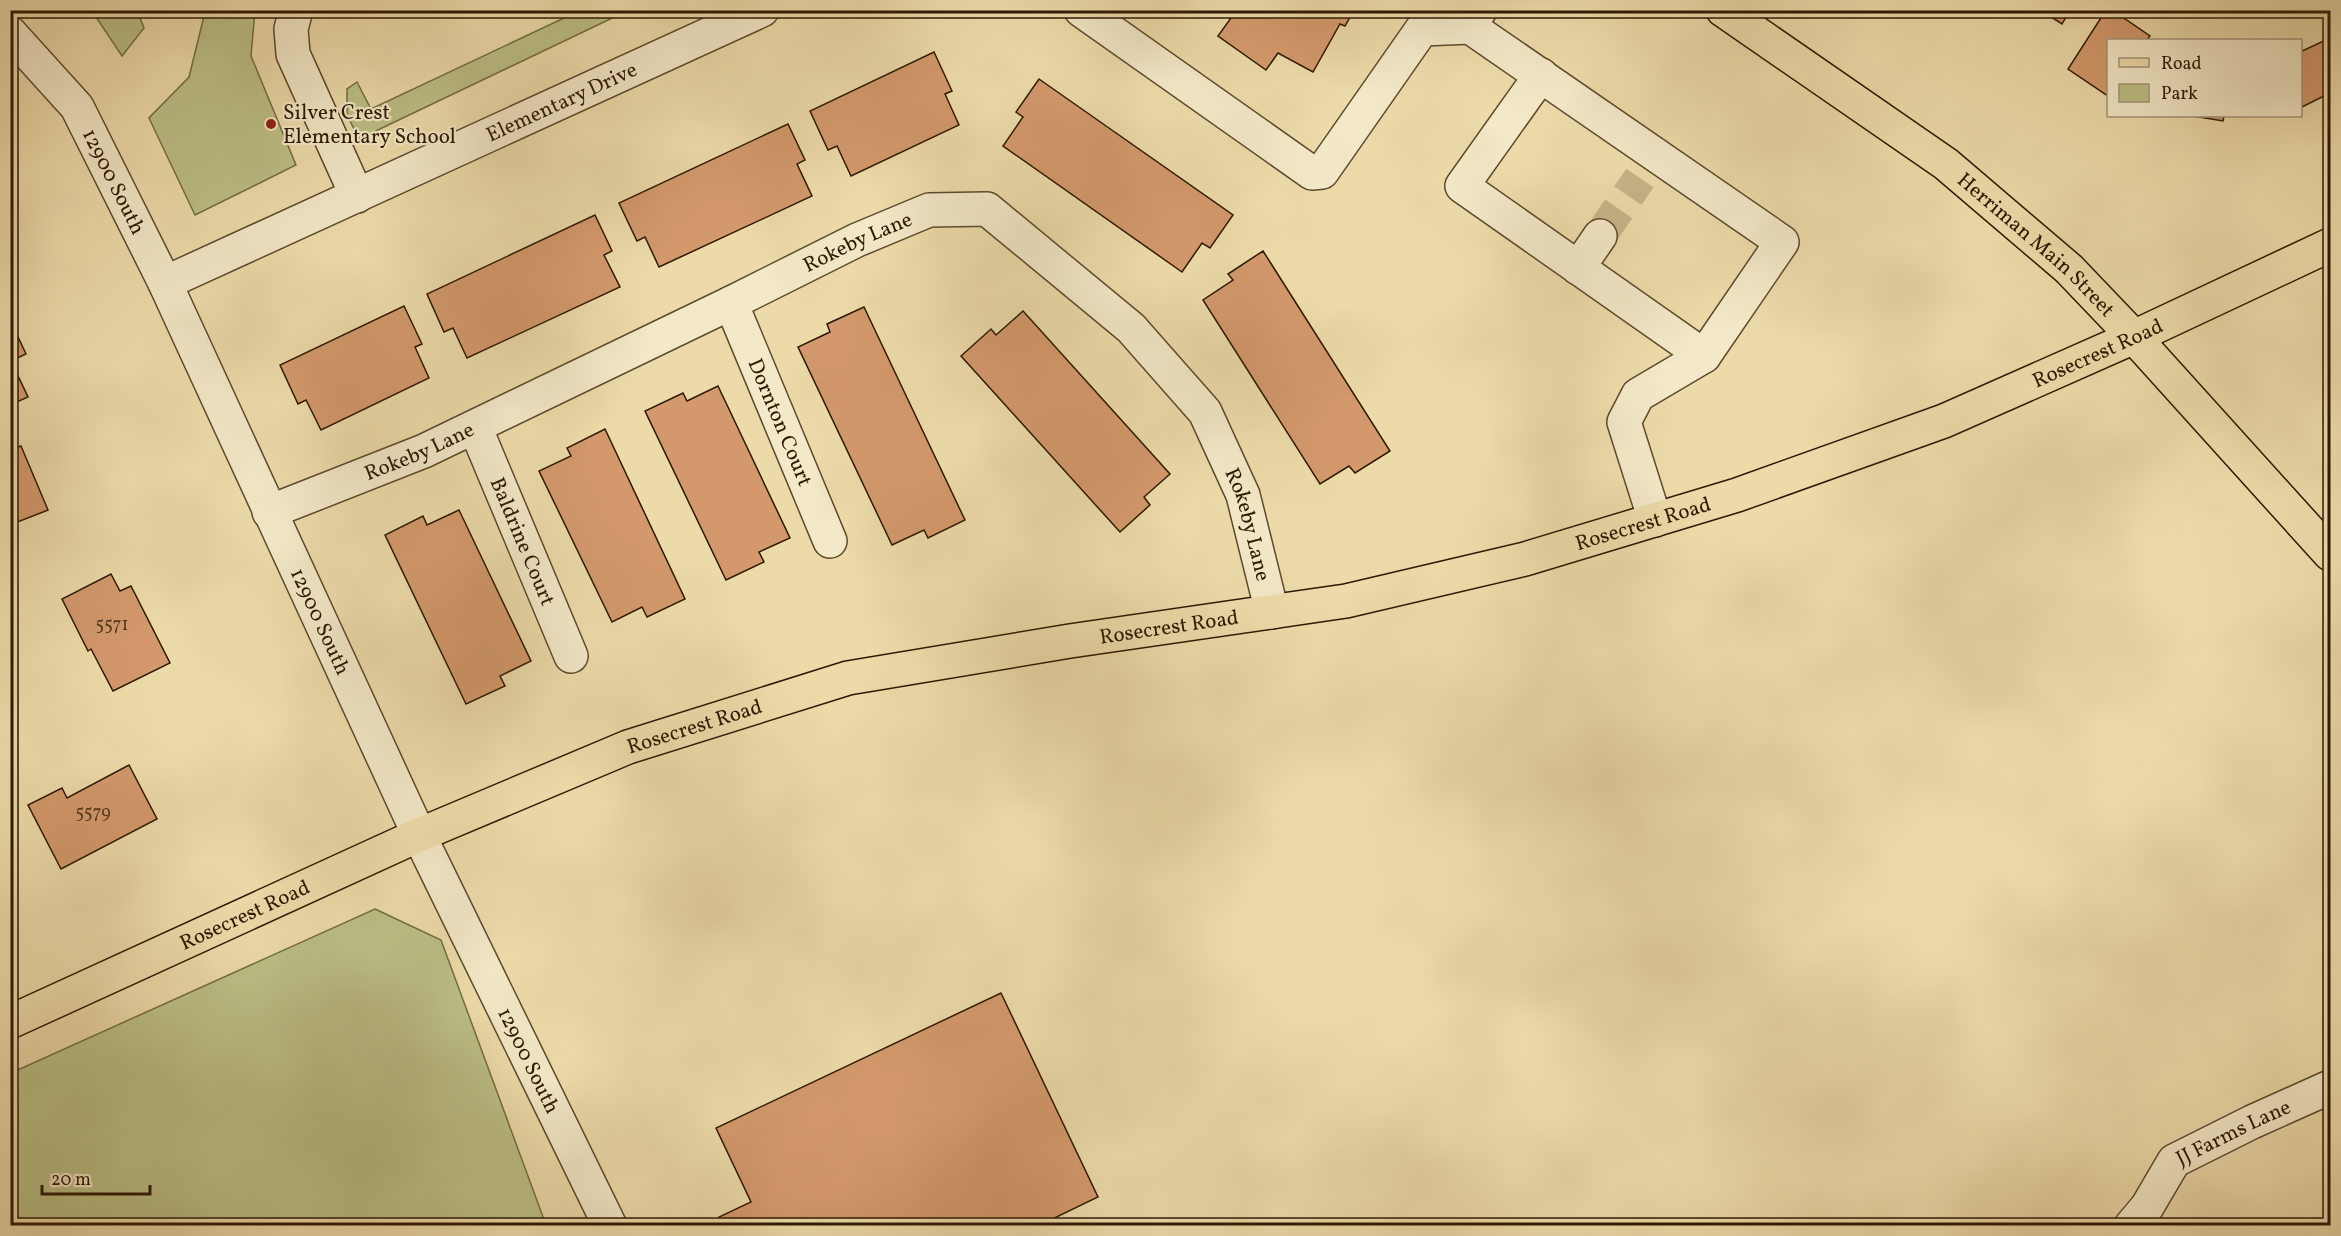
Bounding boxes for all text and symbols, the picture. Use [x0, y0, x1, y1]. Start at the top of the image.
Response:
legend [2107, 39, 2302, 117]
text: Road [2161, 52, 2202, 77]
street label: Elementary Drive [482, 56, 642, 150]
text: Park [2161, 82, 2198, 107]
place label: Silver Crest Elementary School [283, 99, 456, 152]
marker: Silver Crest Elementary School [264, 117, 278, 131]
street label: 12900 South [74, 124, 152, 240]
street label: Herriman Main Street [1950, 167, 2121, 324]
street label: Rokeby Lane [799, 206, 917, 281]
street label: Rosecrest Road [2028, 312, 2168, 396]
street label: Dornton Court [740, 354, 819, 491]
street label: Rokeby Lane [361, 416, 480, 489]
street label: Rokeby Lane [1216, 463, 1277, 584]
street label: Baldrine Court [482, 473, 561, 610]
street label: Rosecrest Road [1572, 491, 1715, 559]
street label: 12900 South [282, 564, 357, 680]
street label: Rosecrest Road [1098, 604, 1241, 653]
house number: 5571 [95, 613, 129, 638]
street label: Rosecrest Road [623, 693, 766, 762]
house number: 5579 [75, 801, 111, 826]
street label: Rosecrest Road [175, 874, 315, 958]
street label: 12900 South [489, 1003, 566, 1119]
street label: JJ Farms Lane [2171, 1093, 2296, 1174]
scale bar [42, 1158, 150, 1196]
text: 20 m [51, 1168, 91, 1193]

